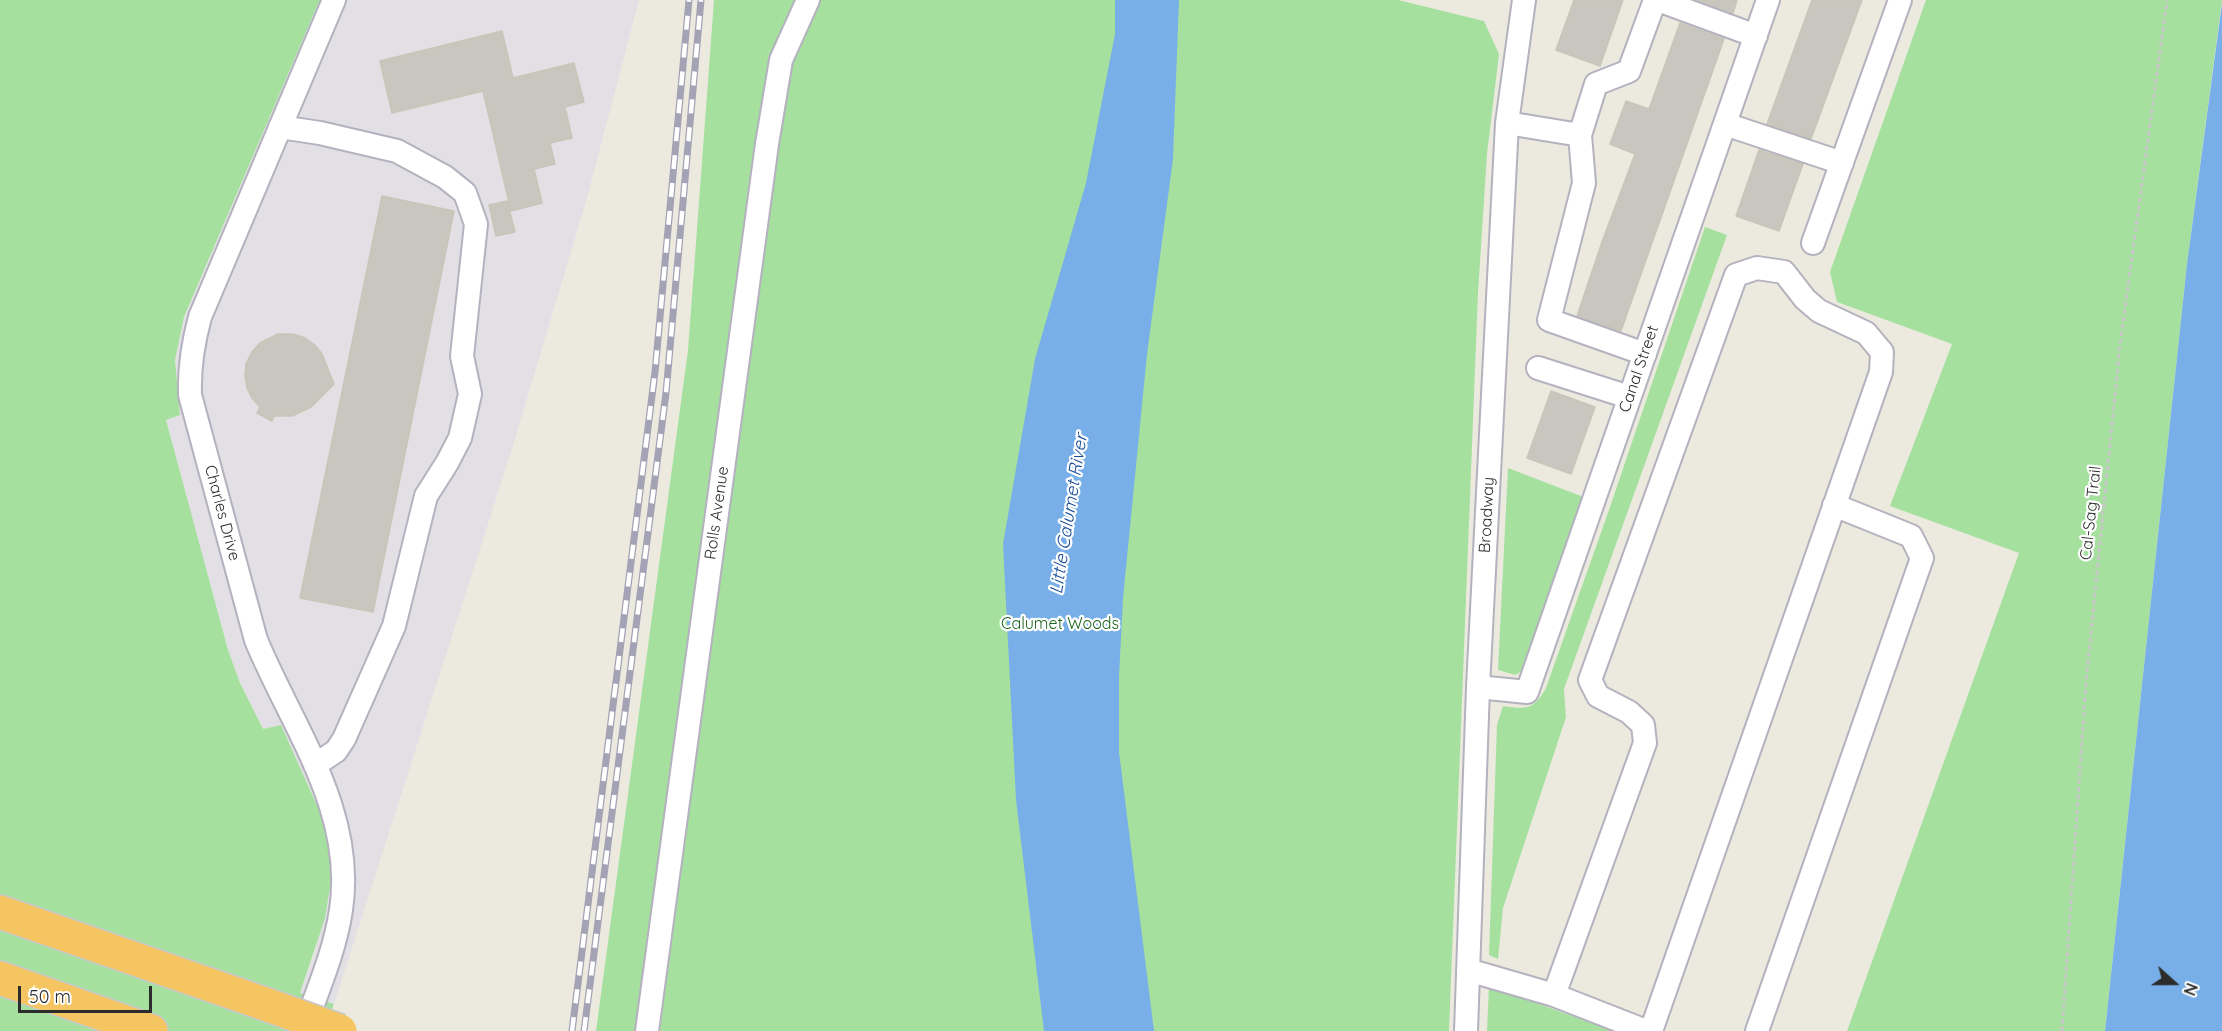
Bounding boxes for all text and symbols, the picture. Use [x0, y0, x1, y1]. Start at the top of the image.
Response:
street label: Canal Street [1615, 323, 1663, 415]
water label: Little Calumet River [1046, 432, 1092, 596]
street label: Charles Drive [200, 463, 244, 563]
street label: Rolls Avenue [701, 465, 733, 561]
street label: Cal-Sag Trail [2077, 465, 2105, 561]
street label: Broadway [1475, 476, 1499, 554]
park label: Calumet Woods [1001, 614, 1119, 634]
north arrow [2144, 953, 2204, 1013]
scale bar [21, 974, 154, 1012]
text: N [2179, 980, 2202, 999]
text: 50 m [29, 985, 71, 1008]

